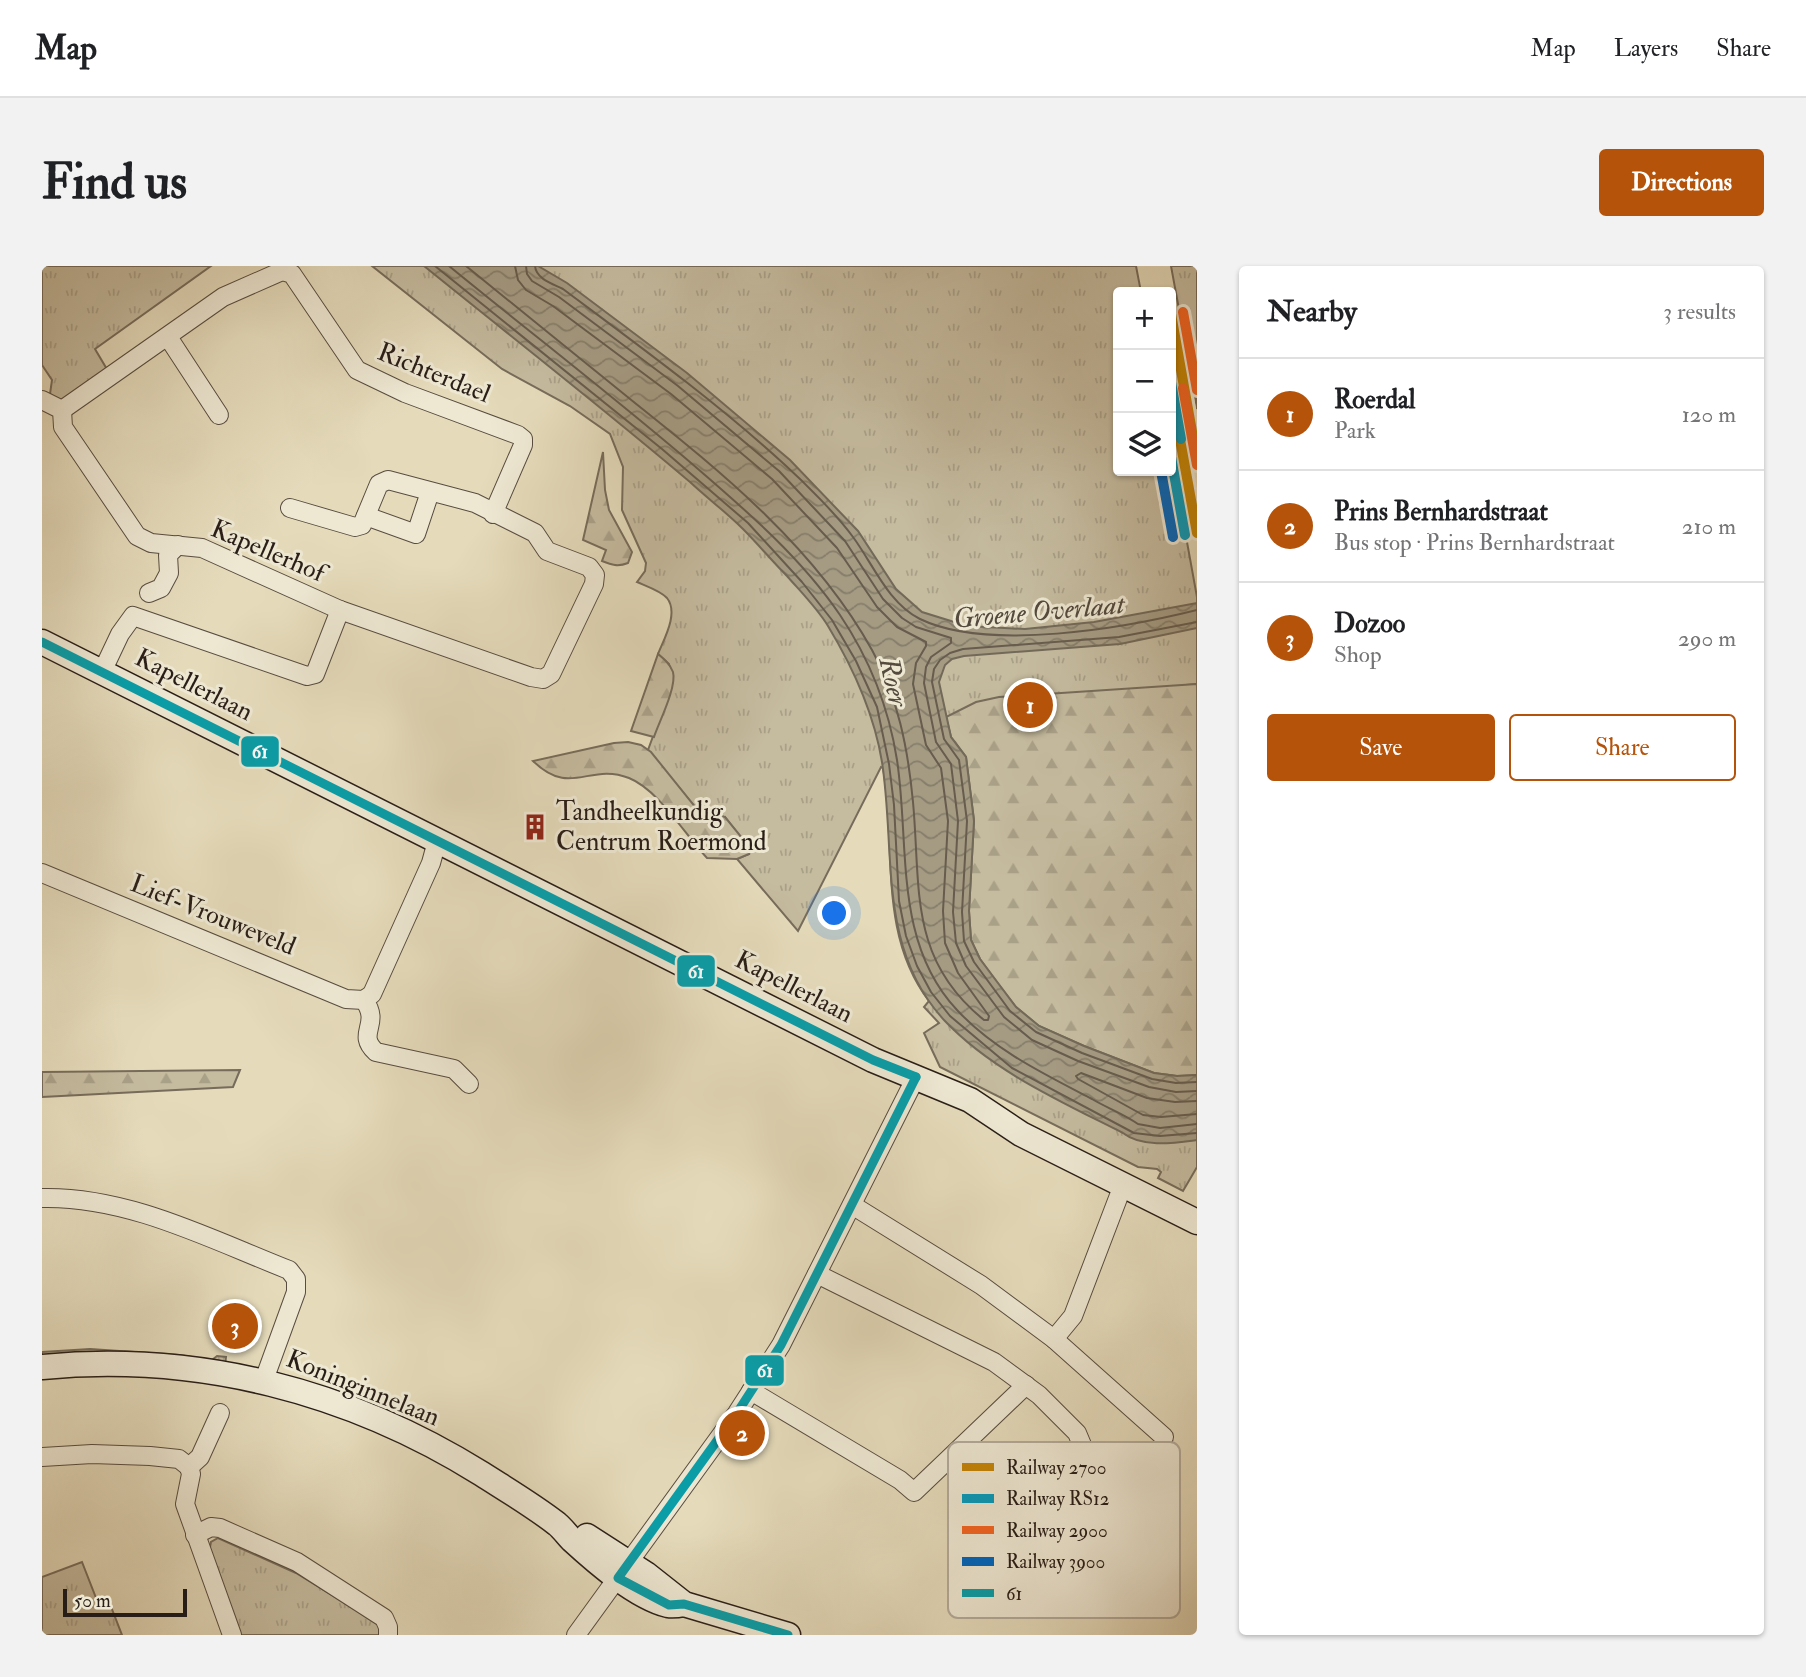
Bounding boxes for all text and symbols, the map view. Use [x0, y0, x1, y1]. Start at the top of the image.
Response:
text: Map [35, 28, 97, 69]
text: Map [1531, 33, 1576, 64]
text: Layers [1614, 33, 1678, 64]
text: Share [1716, 33, 1771, 64]
button: Directions [1599, 149, 1764, 216]
text: Find us [42, 152, 187, 213]
map controls [1113, 287, 1176, 476]
button: + [1113, 287, 1176, 350]
text: Nearby [1267, 293, 1357, 330]
text: 3 results [1663, 297, 1736, 326]
street label: Richterdael [373, 336, 496, 410]
button: − [1113, 350, 1176, 413]
text: Roerdal [1334, 384, 1415, 416]
text: 1 [1286, 400, 1294, 429]
text: 120 m [1682, 400, 1736, 429]
button: layers [1113, 413, 1176, 476]
text: Park [1334, 416, 1376, 445]
text: Prins Bernhardstraat [1334, 496, 1548, 528]
text: 2 [1284, 512, 1296, 541]
text: 210 m [1682, 512, 1736, 541]
street label: Kapellerhof [206, 513, 333, 592]
text: Bus stop · Prins Bernhardstraat [1334, 528, 1615, 557]
water label: Groene Overlaat [952, 587, 1128, 637]
text: Dozoo [1334, 608, 1405, 640]
text: 3 [1286, 624, 1294, 653]
text: 290 m [1678, 624, 1736, 653]
text: Shop [1334, 640, 1382, 669]
street label: Kapellerlaan [129, 642, 258, 729]
water label: Roer [870, 653, 916, 712]
pin: 1 [1007, 679, 1053, 731]
button: Save [1267, 714, 1495, 781]
button: Share [1509, 714, 1736, 781]
line badge: 61 [240, 735, 280, 768]
text: 61 [252, 740, 268, 764]
place label: Tandheelkundig Centrum Roermond [556, 796, 767, 858]
building icon: Tandheelkundig Centrum Roermond [520, 812, 550, 842]
street label: Lief-Vrouweveld [126, 867, 301, 963]
your location [817, 896, 851, 930]
street label: Kapellerlaan [729, 944, 858, 1031]
line badge: 61 [676, 954, 716, 988]
text: 61 [688, 960, 704, 984]
pin: 3 [212, 1300, 258, 1352]
street label: Koninginnelaan [282, 1343, 444, 1433]
line badge: 61 [744, 1354, 785, 1387]
text: 61 [757, 1359, 773, 1383]
pin: 2 [719, 1407, 765, 1459]
legend [948, 1442, 1180, 1618]
text: Railway 2700 [1006, 1456, 1107, 1480]
text: Railway RS12 [1006, 1487, 1109, 1511]
text: Railway 2900 [1006, 1519, 1108, 1543]
text: Railway 3900 [1006, 1550, 1105, 1574]
text: 61 [1006, 1582, 1022, 1606]
scale bar [63, 1586, 187, 1618]
text: 50 m [74, 1589, 111, 1613]

